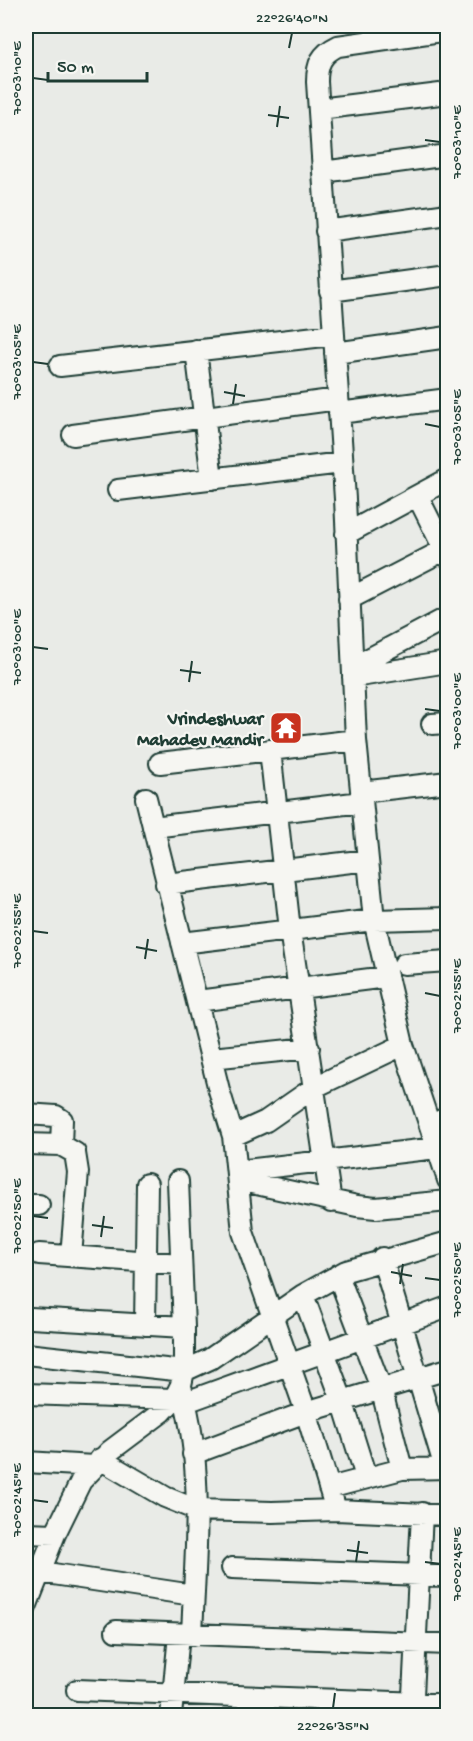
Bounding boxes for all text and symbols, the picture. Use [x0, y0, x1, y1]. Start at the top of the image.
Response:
text: 22°26'40"N [256, 10, 328, 28]
text: 70°03'10"E [9, 41, 27, 116]
scale bar [48, 45, 147, 83]
text: 50 m [57, 58, 94, 79]
text: 70°03'10"E [449, 105, 467, 180]
text: 70°03'05"E [9, 324, 27, 401]
text: 70°03'05"E [449, 389, 467, 466]
text: 70°03'00"E [9, 608, 27, 686]
text: 70°03'00"E [449, 672, 467, 750]
place label: Vrindeshwar Mahadev Mandir [137, 710, 266, 752]
temple icon: Vrindeshwar Mahadev Mandir [268, 710, 304, 746]
text: 70°02'55"E [9, 893, 27, 969]
text: 70°02'55"E [449, 958, 467, 1034]
text: 70°02'50"E [9, 1178, 27, 1254]
text: 70°02'50"E [449, 1242, 467, 1318]
text: 70°02'45"E [9, 1463, 27, 1538]
text: 70°02'45"E [449, 1527, 467, 1602]
text: 22°26'35"N [297, 1718, 369, 1736]

